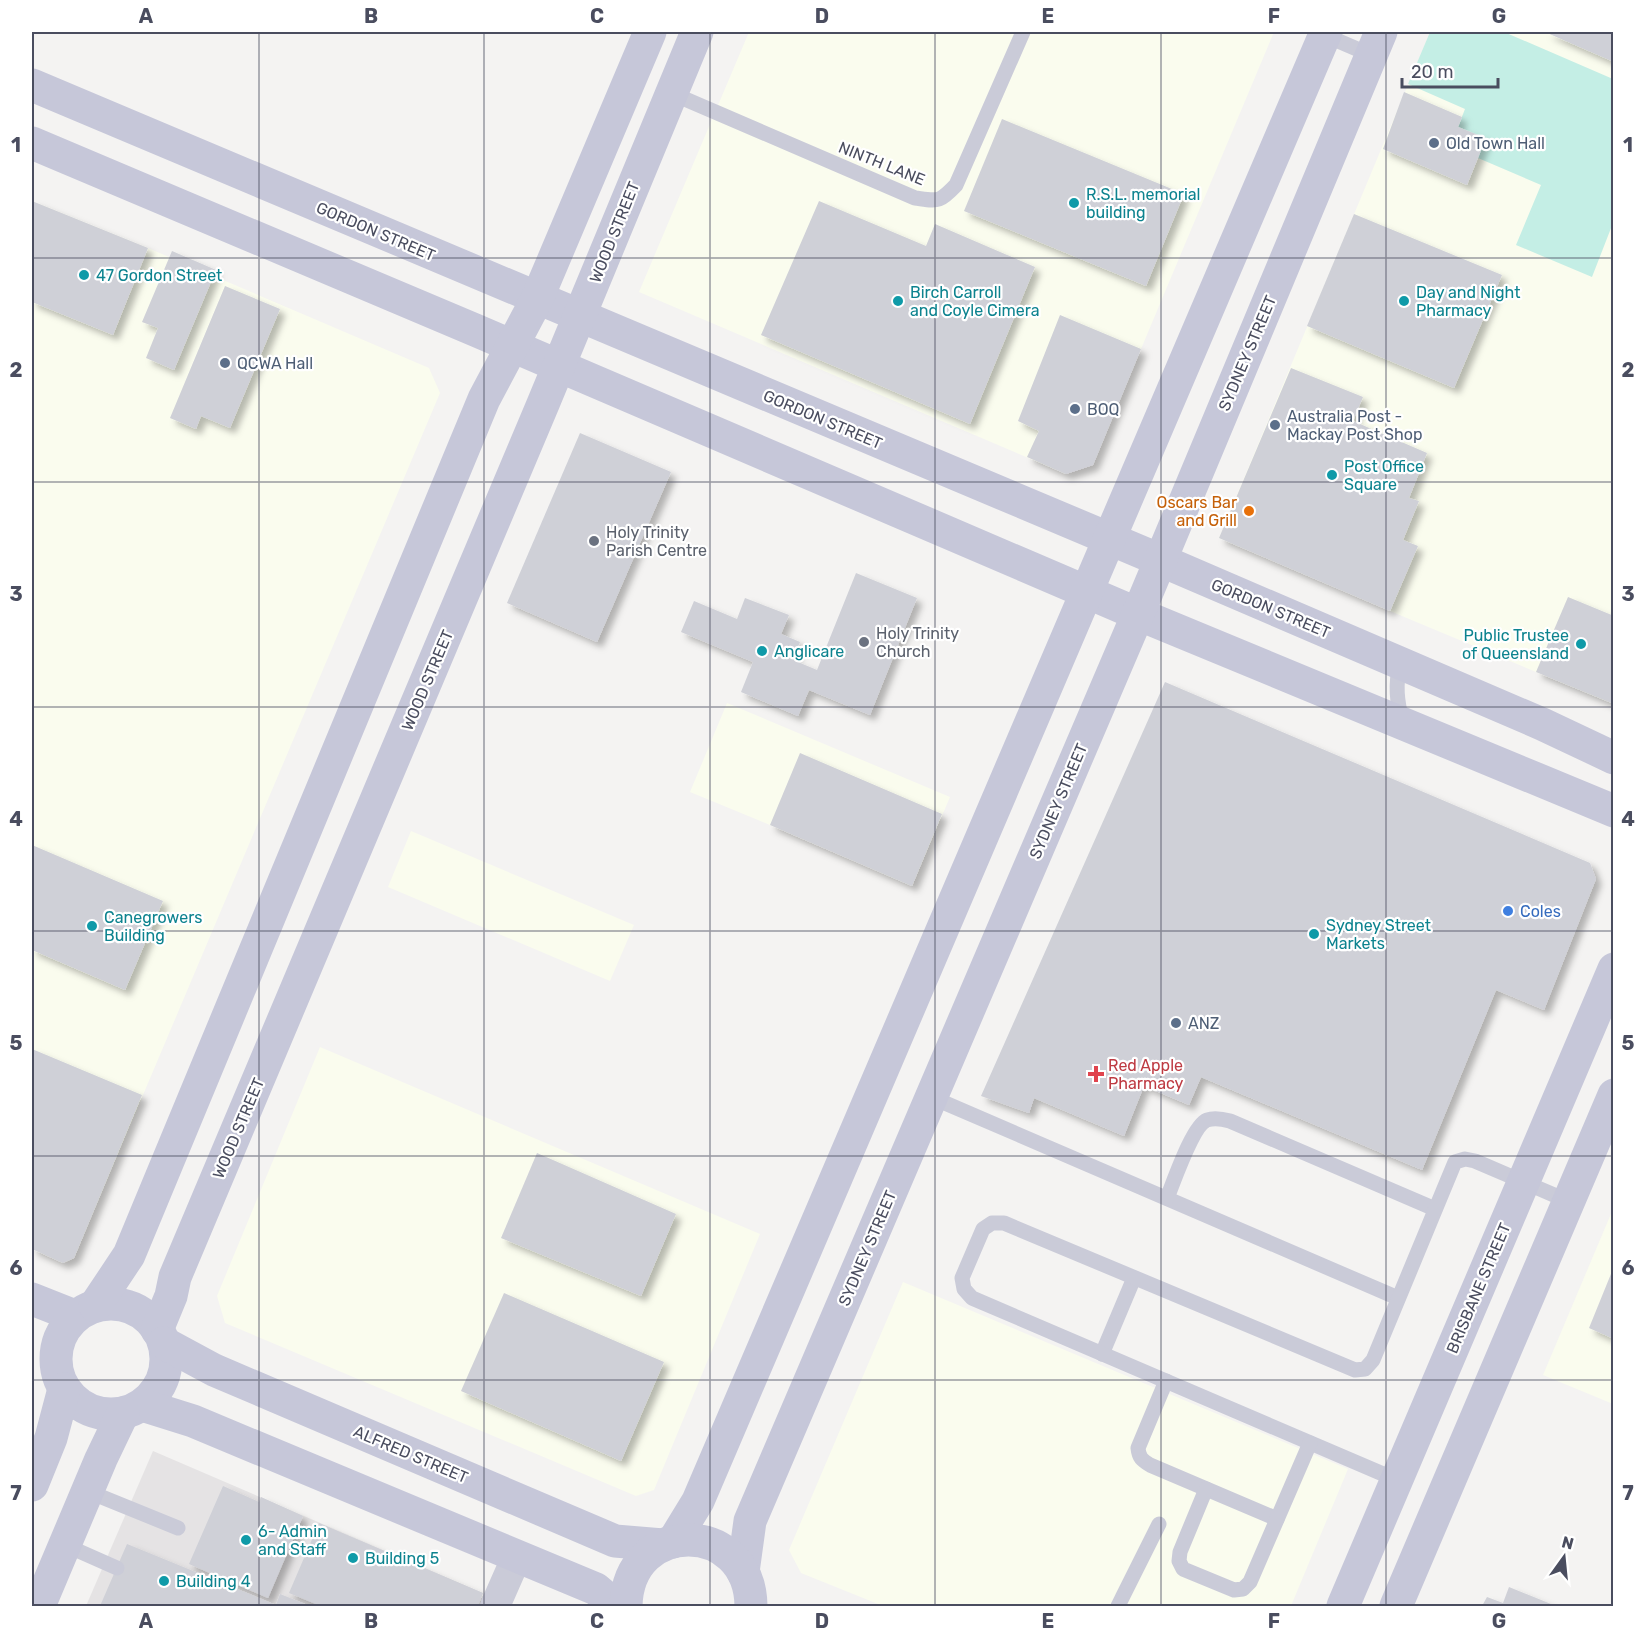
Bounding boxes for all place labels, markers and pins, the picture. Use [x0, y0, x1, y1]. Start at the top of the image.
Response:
place label: Old Town Hall [1446, 134, 1545, 153]
marker: Old Town Hall [1427, 136, 1441, 150]
place label: R.S.L. memorial building [1086, 185, 1201, 222]
marker: R.S.L. memorial building [1067, 196, 1081, 210]
place label: 47 Gordon Street [96, 266, 222, 285]
marker: 47 Gordon Street [77, 268, 91, 282]
place label: Birch Carroll and Coyle Cimera [910, 283, 1040, 320]
place label: Day and Night Pharmacy [1416, 283, 1520, 320]
marker: Birch Carroll and Coyle Cimera [891, 294, 905, 308]
marker: Day and Night Pharmacy [1397, 294, 1411, 308]
place label: QCWA Hall [237, 354, 313, 373]
marker: QCWA Hall [218, 356, 232, 370]
place label: BOQ [1087, 400, 1119, 419]
marker: BOQ [1068, 402, 1082, 416]
place label: Australia Post - Mackay Post Shop [1287, 407, 1423, 444]
marker: Australia Post - Mackay Post Shop [1268, 418, 1282, 432]
place label: Post Office Square [1344, 457, 1424, 494]
marker: Post Office Square [1325, 468, 1339, 482]
place label: Oscars Bar and Grill [1157, 493, 1237, 530]
marker: Oscars Bar and Grill [1242, 504, 1256, 518]
place label: Holy Trinity Parish Centre [606, 523, 707, 560]
marker: Holy Trinity Parish Centre [587, 534, 601, 548]
place label: Holy Trinity Church [876, 624, 959, 661]
place label: Public Trustee of Queensland [1462, 626, 1569, 663]
marker: Holy Trinity Church [857, 635, 871, 649]
marker: Public Trustee of Queensland [1574, 637, 1588, 651]
place label: Anglicare [774, 642, 844, 661]
marker: Anglicare [755, 644, 769, 658]
place label: Coles [1520, 902, 1561, 921]
marker: Coles [1501, 904, 1515, 918]
place label: Canegrowers Building [104, 908, 202, 945]
place label: Sydney Street Markets [1326, 916, 1431, 953]
marker: Canegrowers Building [85, 919, 99, 933]
marker: Sydney Street Markets [1307, 927, 1321, 941]
place label: ANZ [1188, 1014, 1219, 1033]
marker: ANZ [1169, 1016, 1183, 1030]
place label: Red Apple Pharmacy [1108, 1056, 1184, 1093]
marker: Red Apple Pharmacy [1089, 1067, 1103, 1081]
place label: 6- Admin and Staff [258, 1522, 327, 1559]
marker: 6- Admin and Staff [239, 1533, 253, 1547]
place label: Building 5 [365, 1549, 439, 1568]
marker: Building 5 [346, 1551, 360, 1565]
place label: Building 4 [176, 1572, 251, 1591]
marker: Building 4 [157, 1574, 171, 1588]

